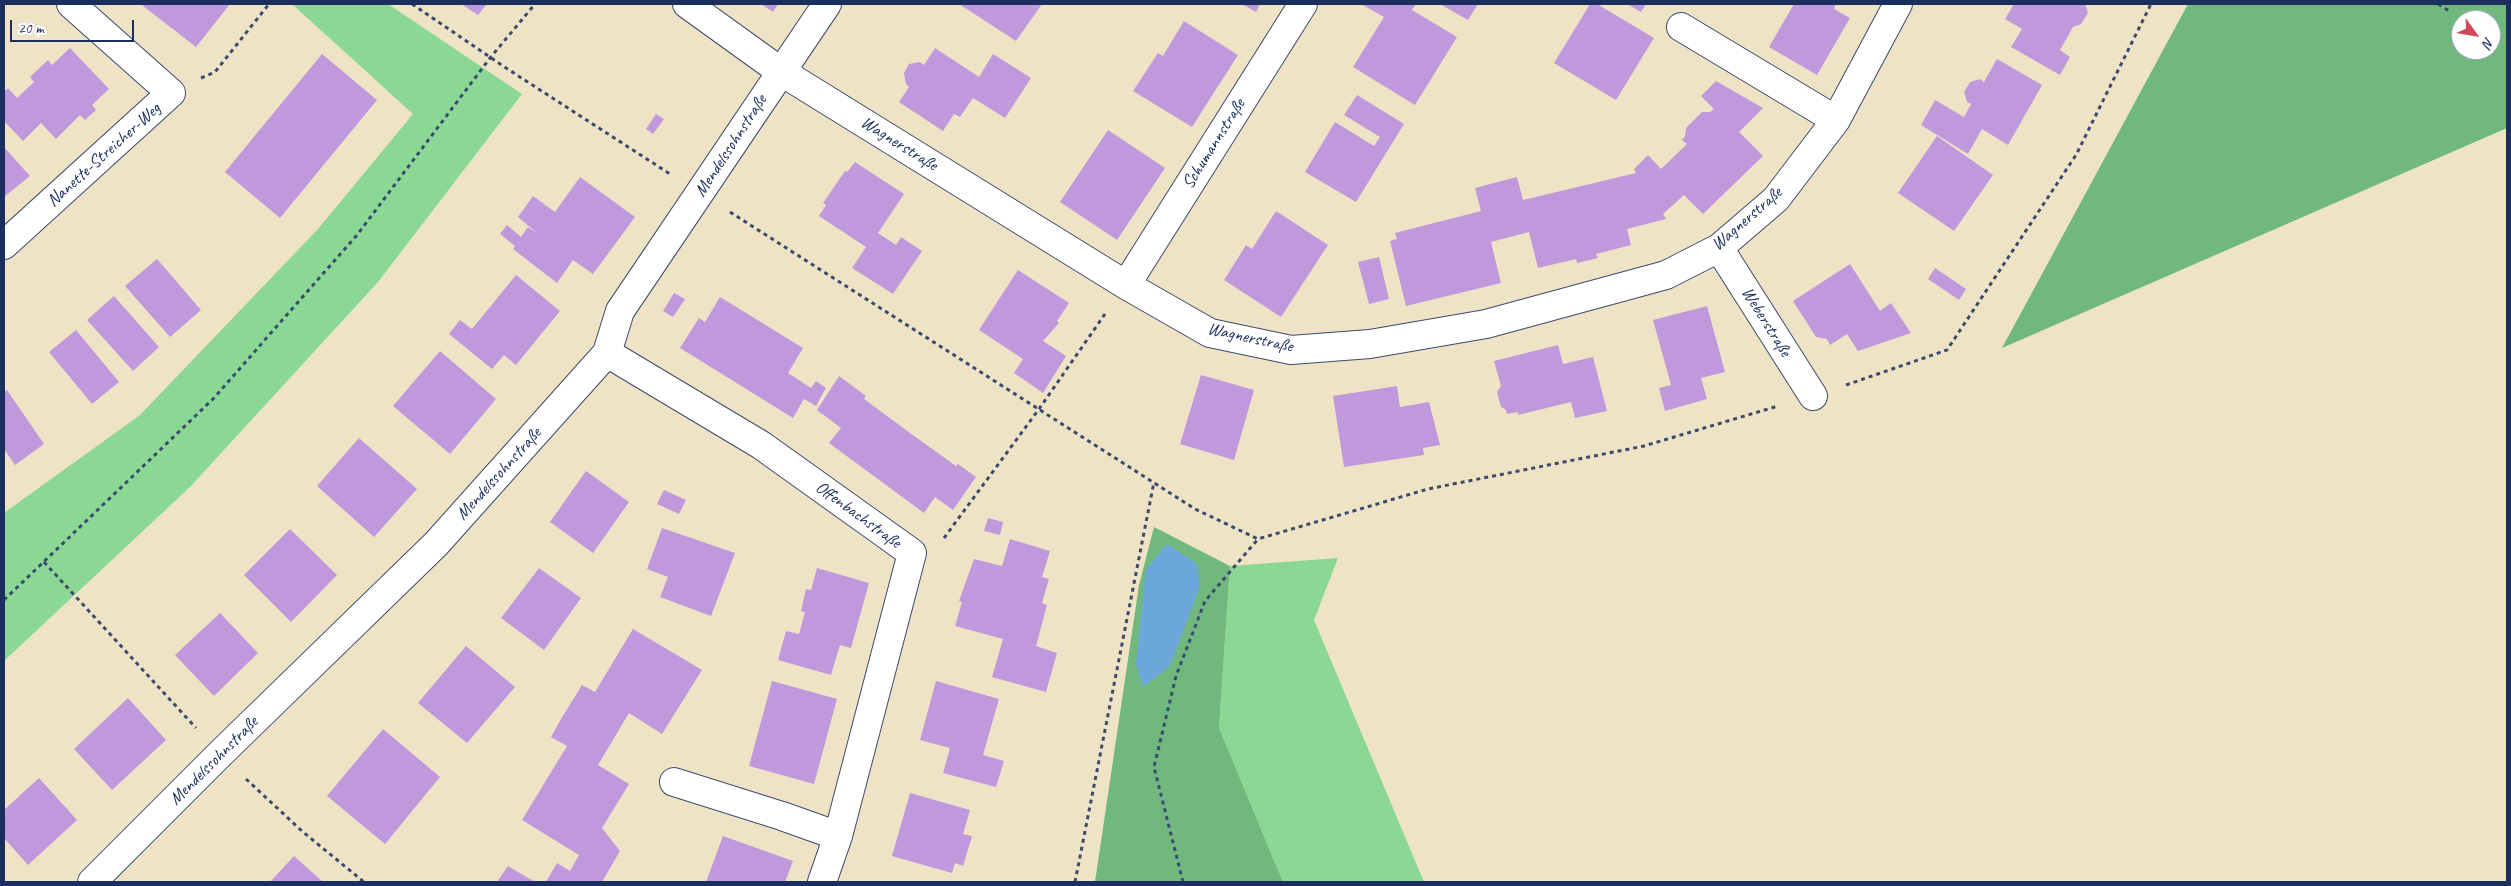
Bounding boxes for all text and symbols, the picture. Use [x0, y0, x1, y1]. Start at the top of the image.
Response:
scale bar [12, 10, 136, 42]
north arrow [2451, 10, 2501, 60]
text: 20 m [18, 19, 44, 38]
text: N [2479, 34, 2498, 51]
street label: Mendelssohnstraße [690, 91, 772, 201]
street label: Schumannstraße [1178, 95, 1250, 193]
street label: Nanette-Streicher-Weg [43, 98, 165, 212]
street label: Wagnerstraße [857, 112, 941, 176]
street label: Wagnerstraße [1707, 182, 1787, 256]
street label: Weberstraße [1736, 283, 1796, 361]
street label: Wagnerstraße [1205, 318, 1295, 358]
street label: Mendelssohnstraße [452, 423, 546, 525]
street label: Offenbachstraße [811, 477, 905, 553]
street label: Mendelssohnstraße [165, 712, 263, 810]

